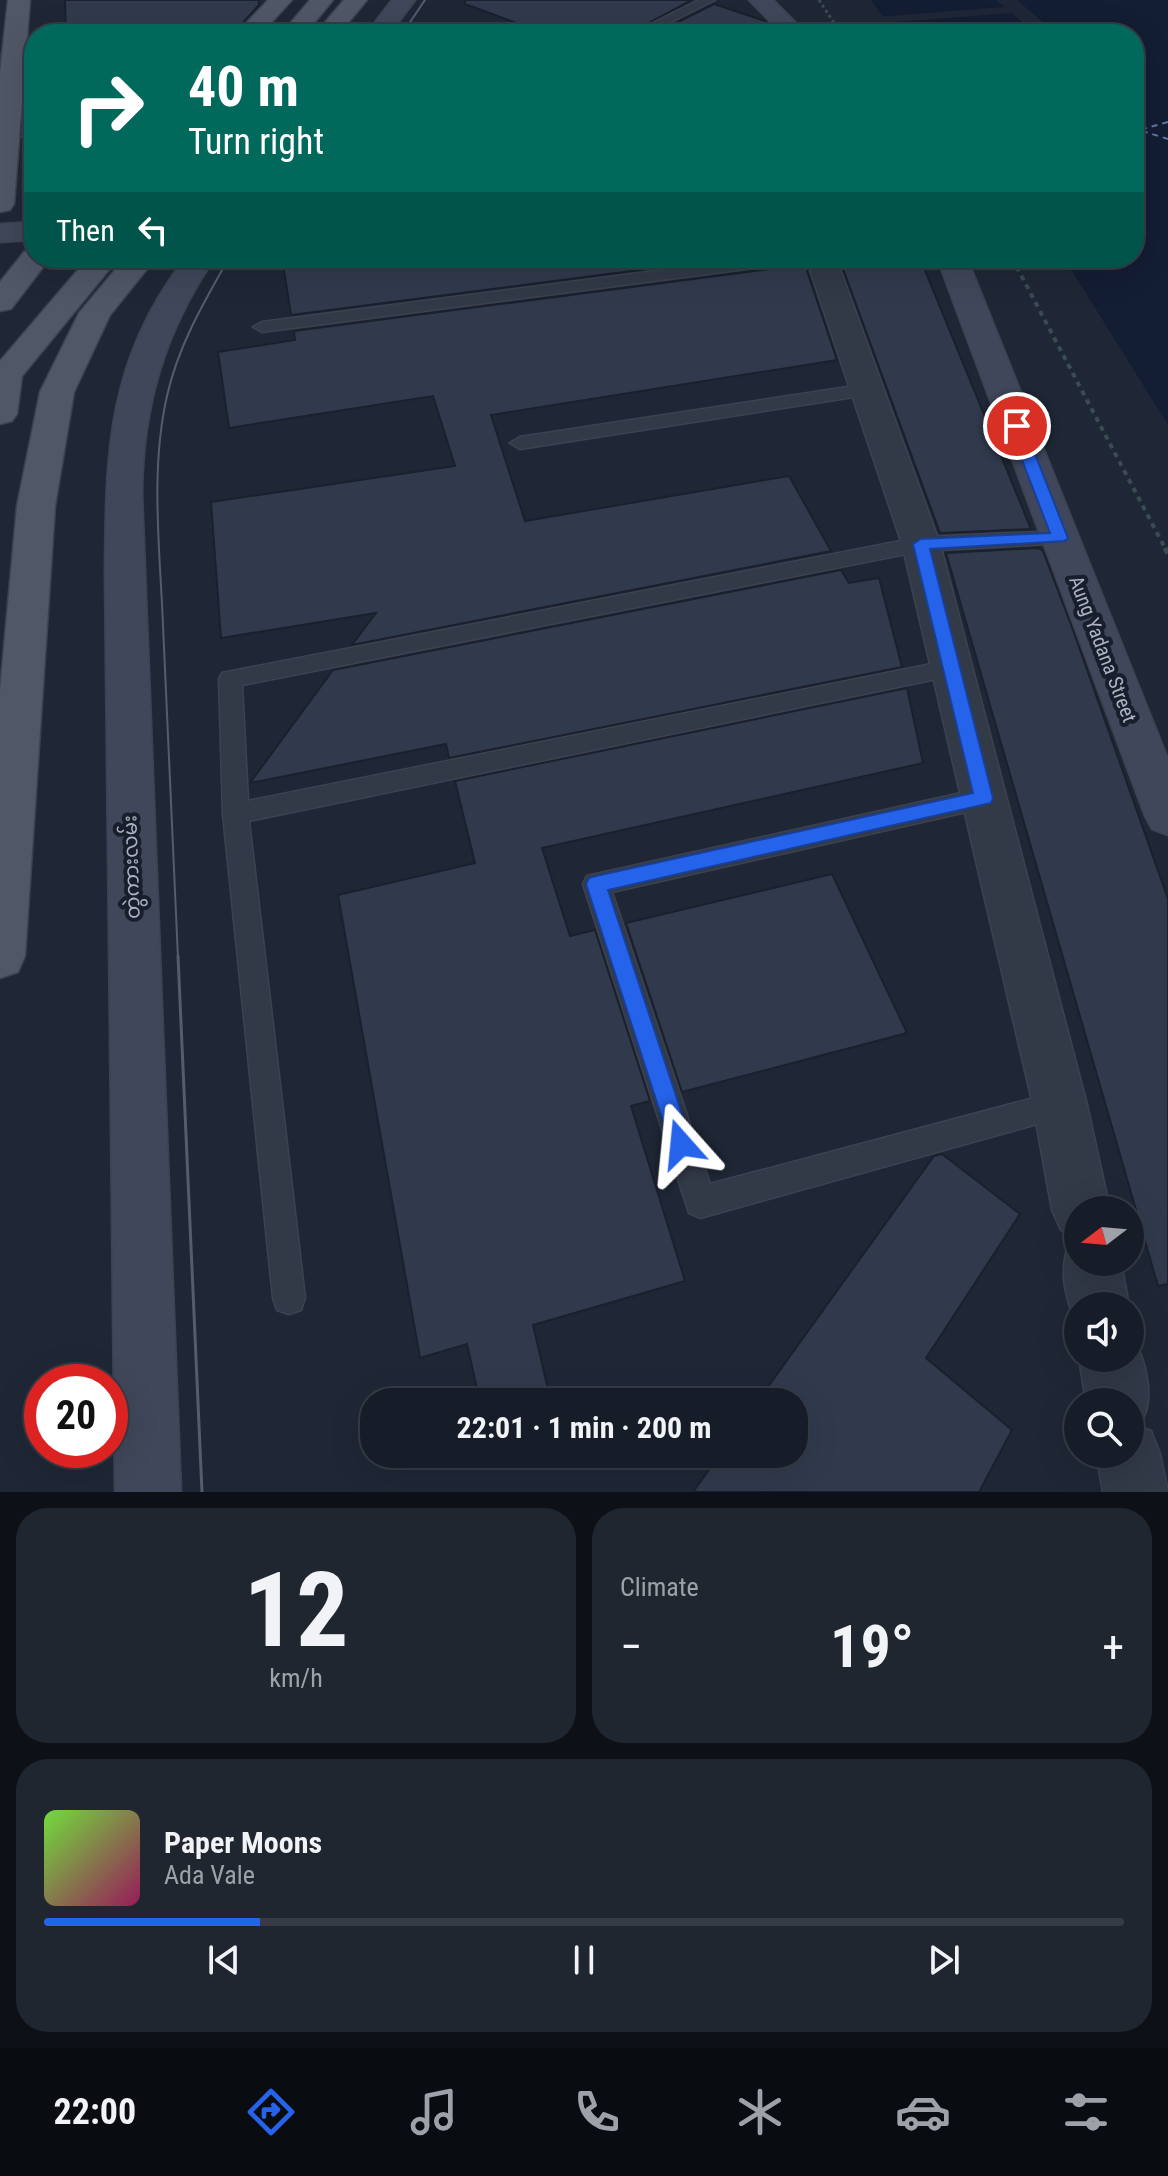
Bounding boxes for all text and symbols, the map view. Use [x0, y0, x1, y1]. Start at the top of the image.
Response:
text: 40 m [188, 54, 299, 120]
icon: right [56, 56, 160, 160]
text: Turn right [188, 121, 324, 163]
icon: left [131, 208, 175, 252]
text: Then [56, 213, 115, 248]
pin [983, 392, 1051, 460]
icon: arrive [995, 404, 1039, 448]
street label: Aung Yadana Street [1064, 572, 1142, 726]
street label: တွဲကားလမ်း [115, 814, 149, 919]
position arrow [639, 1102, 723, 1186]
north arrow [1064, 1196, 1144, 1276]
map controls [1064, 1196, 1144, 1468]
button: sound [1064, 1292, 1144, 1372]
speed limit sign: 20 [24, 1364, 128, 1468]
button: search [1064, 1388, 1144, 1468]
text: 22:01 · 1 min · 200 m [457, 1410, 711, 1445]
text: 12 [243, 1550, 349, 1671]
text: Climate [620, 1572, 699, 1602]
text: 19° [830, 1611, 914, 1682]
text: − [620, 1621, 642, 1673]
text: + [1102, 1621, 1124, 1673]
text: km/h [269, 1663, 323, 1693]
text: Paper Moons [164, 1825, 322, 1860]
text: Ada Vale [164, 1860, 255, 1890]
icon: previous [202, 1938, 246, 1982]
icon: pause [562, 1938, 606, 1982]
icon: next [922, 1938, 966, 1982]
icon: directions [243, 2084, 299, 2140]
icon: music [406, 2084, 462, 2140]
icon: phone [569, 2084, 625, 2140]
icon: climate [732, 2084, 788, 2140]
icon: car [895, 2084, 951, 2140]
icon: filters [1058, 2084, 1114, 2140]
text: 22:00 [54, 2091, 136, 2133]

